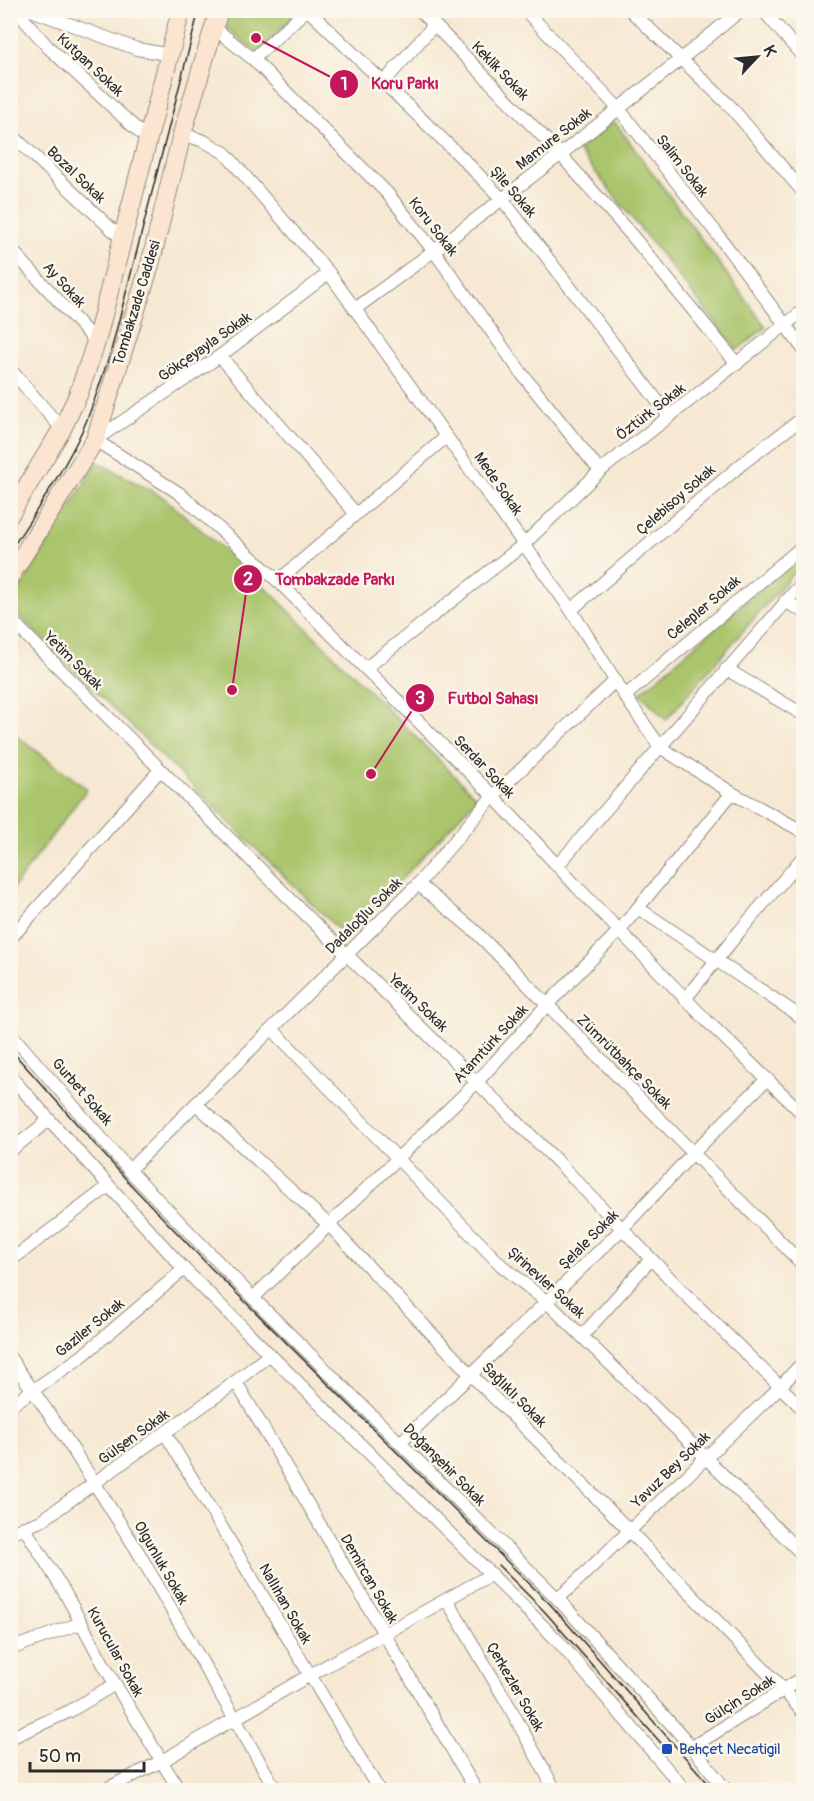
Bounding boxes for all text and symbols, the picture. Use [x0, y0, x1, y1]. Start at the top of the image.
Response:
north arrow [727, 27, 787, 87]
street label: Kutgan Sokak [53, 29, 128, 101]
street label: Keklik Sokak [467, 38, 533, 105]
text: K [758, 42, 781, 60]
callout: Koru Parkı [329, 67, 451, 101]
text: 1 [340, 73, 348, 96]
text: Koru Parkı [371, 74, 439, 94]
street label: Mamure Sokak [512, 103, 596, 174]
street label: Salim Sokak [652, 131, 713, 202]
street label: Bozal Sokak [43, 142, 110, 208]
street label: Şile Sokak [485, 162, 541, 222]
street label: Koru Sokak [404, 194, 462, 261]
street label: Tombakzade Caddesi [109, 238, 165, 368]
street label: Ay Sokak [39, 258, 90, 312]
street label: Gökçeyayla Sokak [155, 307, 256, 386]
street label: Öztürk Sokak [612, 379, 690, 445]
street label: Mede Sokak [469, 449, 527, 520]
street label: Çelebisoy Sokak [633, 460, 720, 539]
callout: Tombakzade Parkı [233, 562, 407, 596]
text: 2 [243, 568, 253, 591]
text: Tombakzade Parkı [274, 570, 395, 590]
street label: Celepler Sokak [663, 571, 745, 644]
street label: Yetim Sokak [39, 627, 107, 695]
callout: Futbol Sahası [405, 681, 550, 715]
text: 3 [415, 687, 425, 710]
text: Futbol Sahası [447, 689, 539, 709]
street label: Serdar Sokak [449, 731, 519, 803]
street label: Dadaloğlu Sokak [322, 873, 407, 958]
street label: Yetim Sokak [383, 969, 452, 1037]
street label: Atamtürk Sokak [450, 1000, 533, 1087]
street label: Zümrütbahçe Sokak [573, 1011, 676, 1114]
street label: Gurbet Sokak [48, 1054, 117, 1130]
street label: Şelale Sokak [555, 1205, 624, 1274]
street label: Şirinevler Sokak [503, 1243, 589, 1323]
street label: Gaziler Sokak [52, 1294, 129, 1362]
street label: Sağlıklı Sokak [477, 1358, 551, 1432]
street label: Gülşen Sokak [95, 1404, 174, 1469]
street label: Doğanşehir Sokak [399, 1420, 490, 1511]
street label: Yavuz Bey Sokak [627, 1427, 715, 1513]
street label: Olgunluk Sokak [129, 1518, 193, 1609]
street label: Demircan Sokak [336, 1531, 403, 1628]
street label: Nallıhan Sokak [254, 1560, 316, 1648]
street label: Kurucular Sokak [82, 1604, 148, 1701]
street label: Çerkezler Sokak [482, 1639, 548, 1735]
street label: Gülçin Sokak [701, 1670, 779, 1729]
scale bar [30, 1735, 144, 1773]
place label: Behçet Necatigil [679, 1740, 781, 1759]
marker: Behçet Necatigil [660, 1742, 674, 1756]
text: 50 m [39, 1745, 81, 1768]

